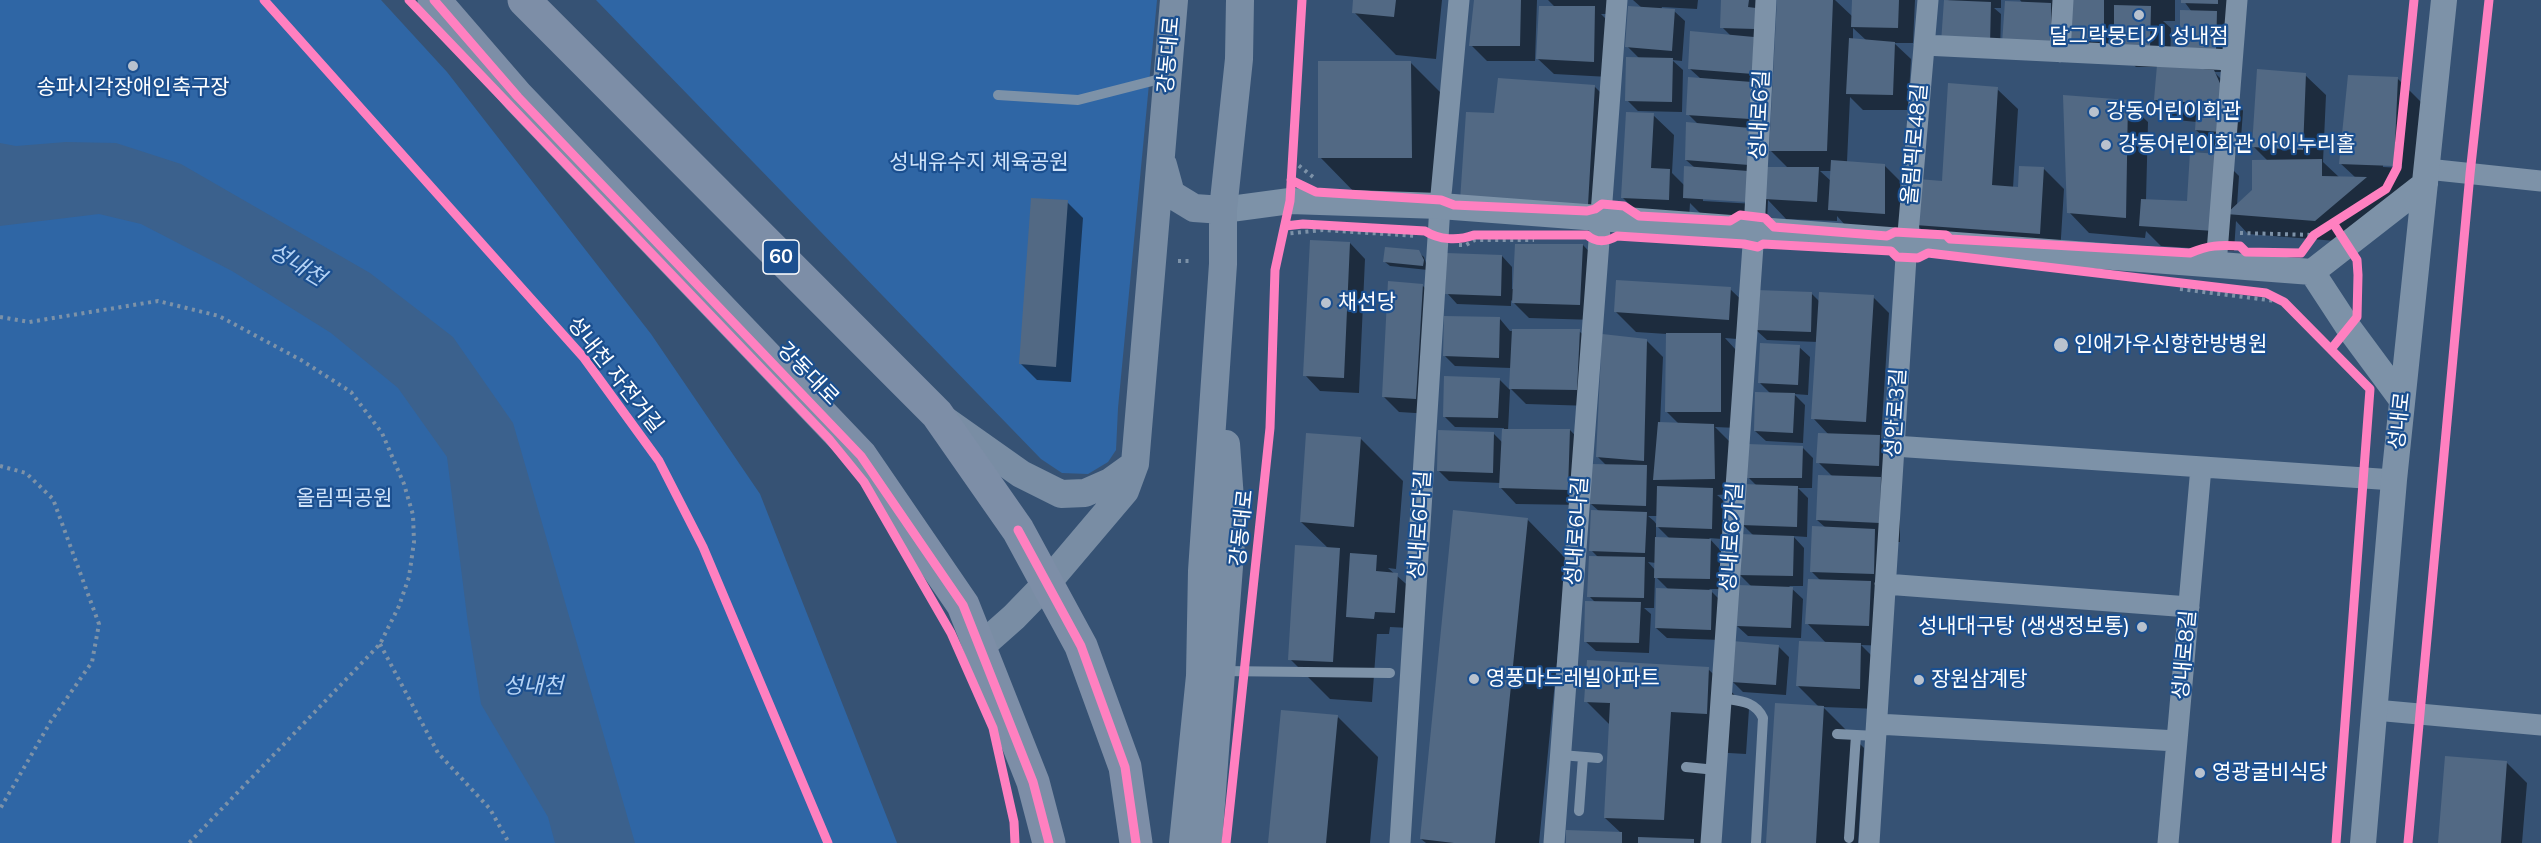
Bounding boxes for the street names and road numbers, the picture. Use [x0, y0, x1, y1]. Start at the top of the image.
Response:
street label: 강동대로 [1153, 15, 1185, 95]
street label: 성내로6길 [1745, 69, 1775, 161]
street label: 올림픽로48길 [1897, 82, 1933, 206]
road number: 60 [763, 240, 799, 274]
street label: 성내천 자전거길 [562, 312, 668, 438]
street label: 강동대로 [772, 337, 844, 411]
street label: 성안로3길 [1880, 367, 1912, 459]
street label: 성내로 [2384, 391, 2416, 451]
street label: 성내로6다길 [1404, 470, 1436, 580]
street label: 성내로6나길 [1561, 476, 1593, 586]
street label: 성내로6가길 [1716, 482, 1748, 592]
street label: 강동대로 [1225, 488, 1259, 568]
street label: 성내로8길 [2169, 609, 2201, 701]

